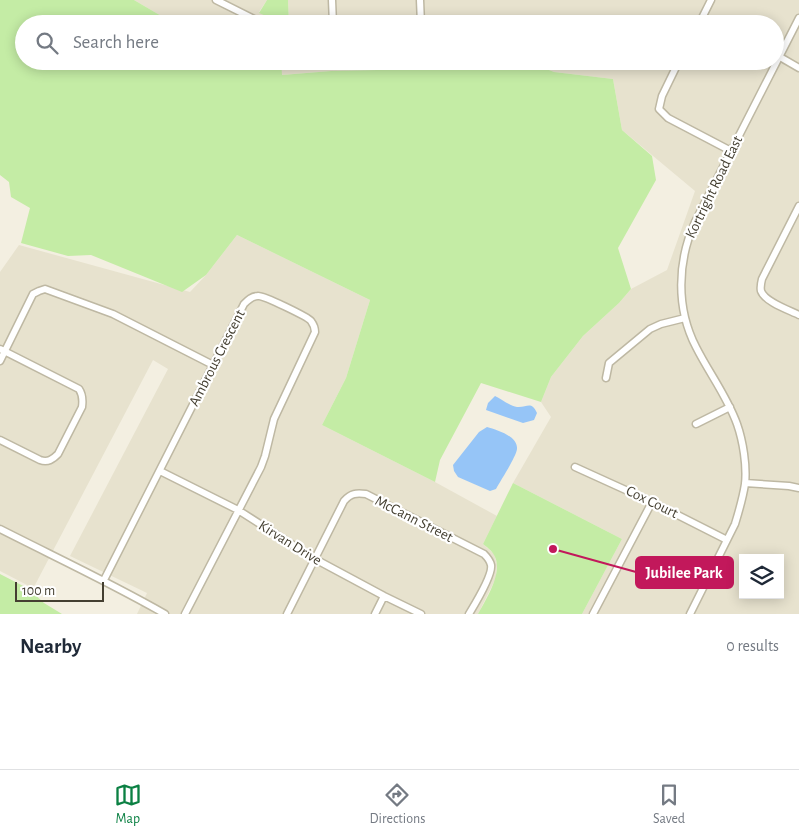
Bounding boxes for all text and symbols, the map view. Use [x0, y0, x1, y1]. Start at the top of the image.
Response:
search box [15, 15, 784, 70]
icon: search [33, 29, 61, 57]
text: Search here [73, 33, 159, 52]
street label: Kortright Road East [683, 133, 745, 241]
street label: Ambrous Crescent [186, 307, 248, 409]
street label: Cox Court [624, 483, 680, 521]
street label: McCann Street [373, 493, 455, 545]
street label: Kirvan Drive [256, 518, 324, 568]
map controls [739, 554, 784, 599]
button: layers [739, 554, 784, 599]
callout: Jubilee Park [636, 557, 733, 588]
text: Jubilee Park [645, 565, 723, 581]
scale bar [15, 579, 104, 602]
text: 100 m [22, 584, 55, 598]
text: Nearby [20, 636, 81, 657]
text: 0 results [726, 638, 779, 654]
tab: Map [114, 781, 142, 828]
tab: Directions [370, 781, 425, 828]
tab: Saved [653, 781, 685, 828]

